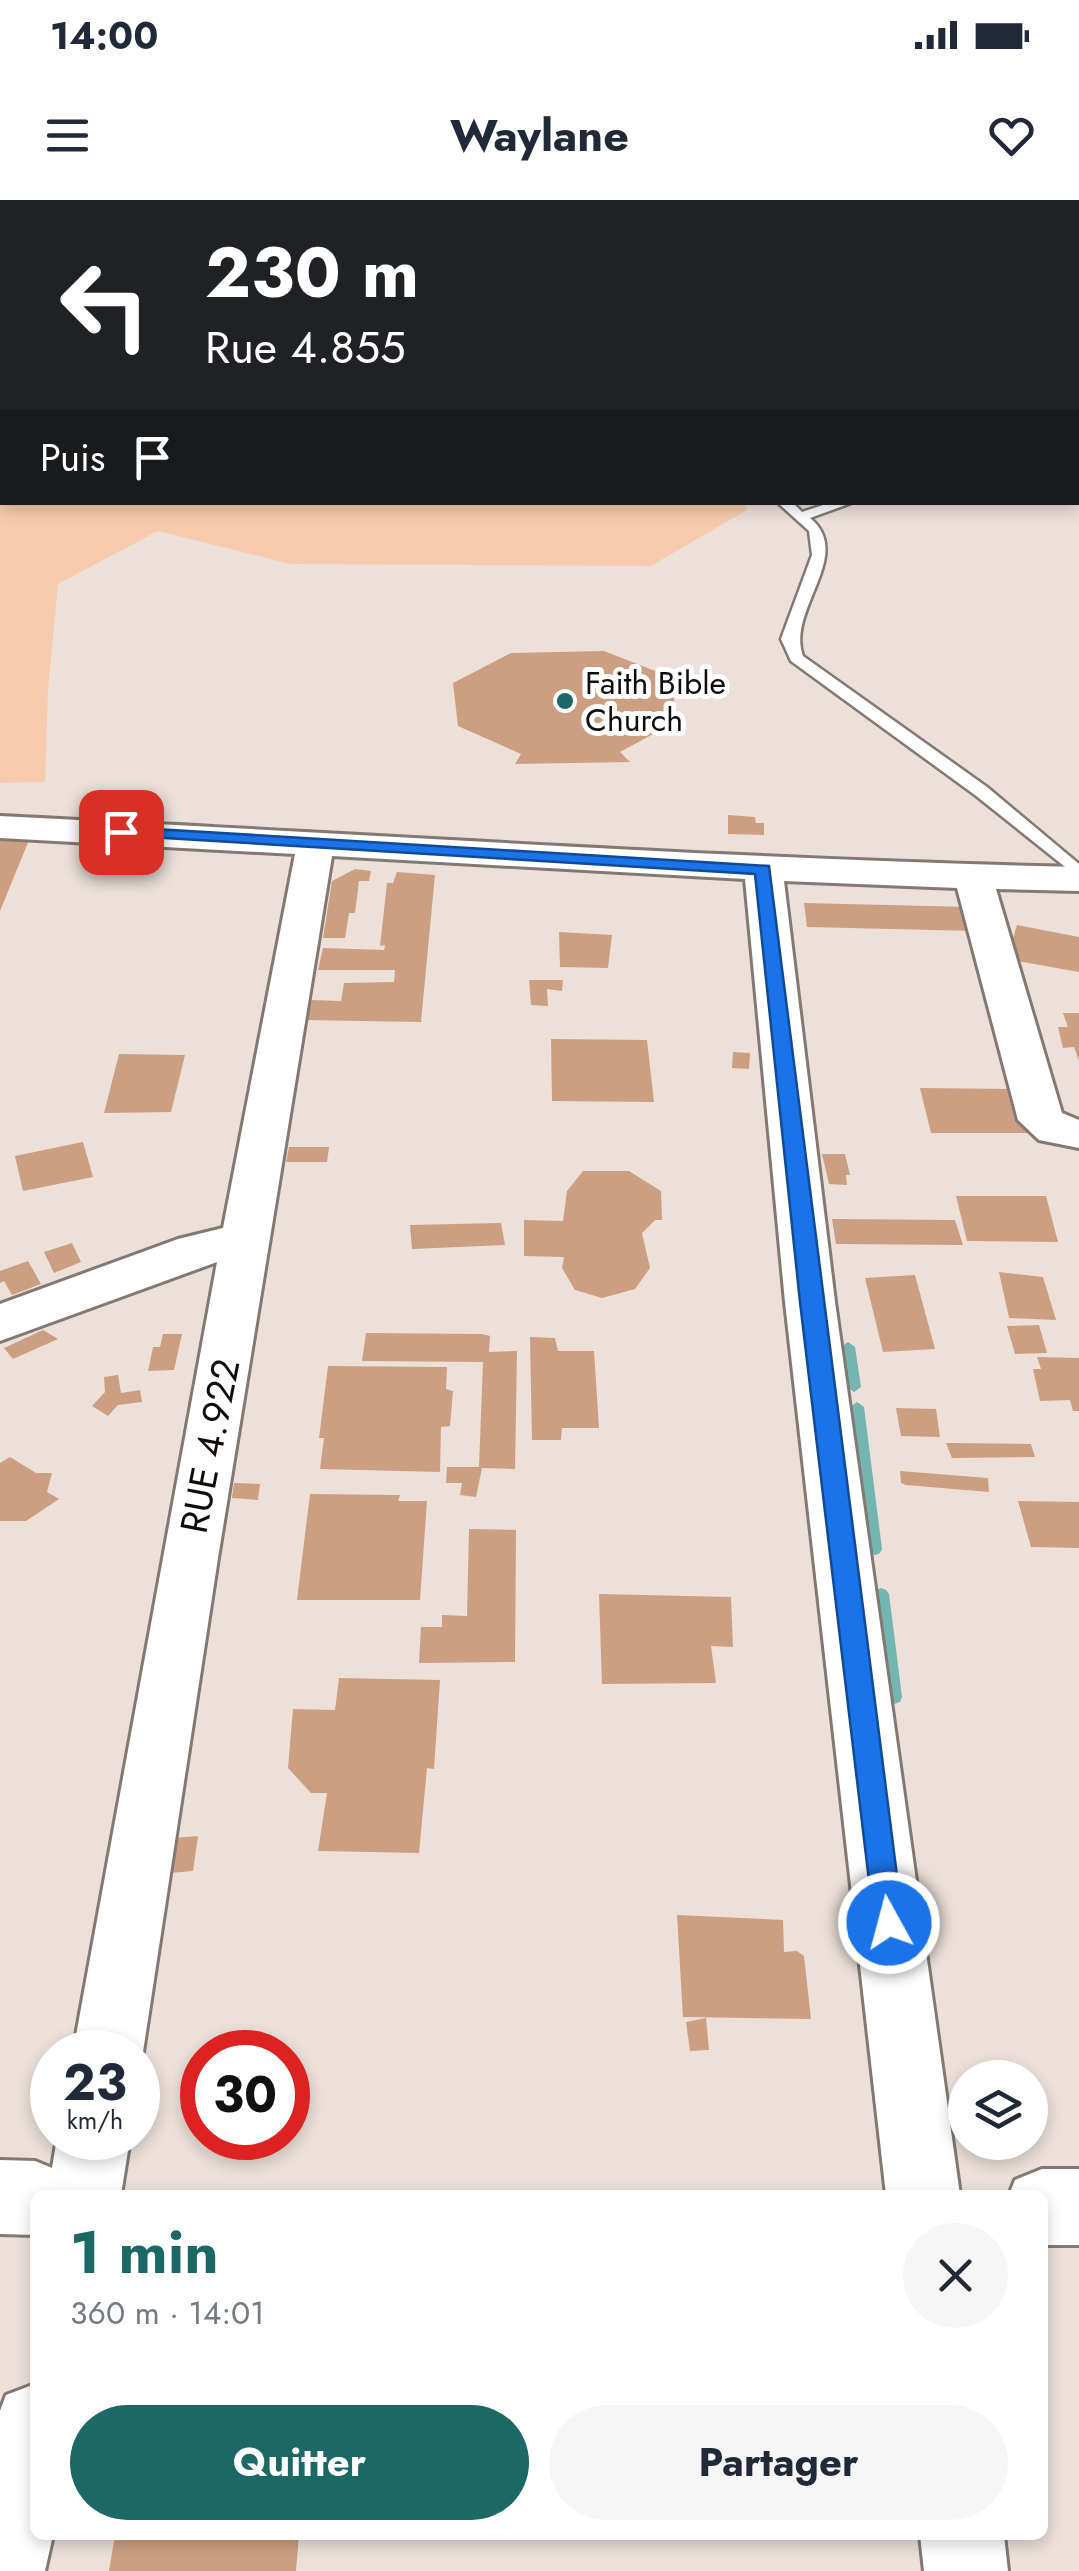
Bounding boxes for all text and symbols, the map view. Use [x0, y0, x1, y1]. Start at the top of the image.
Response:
text: 14:00 [50, 8, 158, 63]
text: Waylane [450, 103, 629, 168]
icon: menu [40, 108, 95, 163]
icon: heart [984, 108, 1039, 163]
text: 230 m [205, 222, 419, 323]
icon: left [40, 240, 170, 370]
text: Rue 4.855 [205, 315, 406, 380]
text: Puis [40, 430, 105, 485]
icon: arrive [125, 430, 180, 485]
place label: Faith Bible Church [585, 660, 726, 743]
marker: Faith Bible Church [554, 690, 576, 712]
pin [79, 790, 164, 875]
icon: arrive [94, 805, 149, 860]
street label: RUE 4.922 [166, 1354, 253, 1538]
position arrow [837, 1871, 941, 1975]
speed limit sign: 30 [180, 2030, 310, 2160]
text: 23 [63, 2046, 127, 2119]
map controls [948, 2060, 1048, 2160]
button: layers [948, 2060, 1048, 2160]
text: km/h [67, 2102, 123, 2138]
text: 1 min [70, 2209, 219, 2296]
button: close [903, 2223, 1008, 2328]
text: 360 m · 14:01 [70, 2290, 265, 2336]
button: Quitter [70, 2405, 529, 2520]
button: Partager [549, 2405, 1008, 2520]

